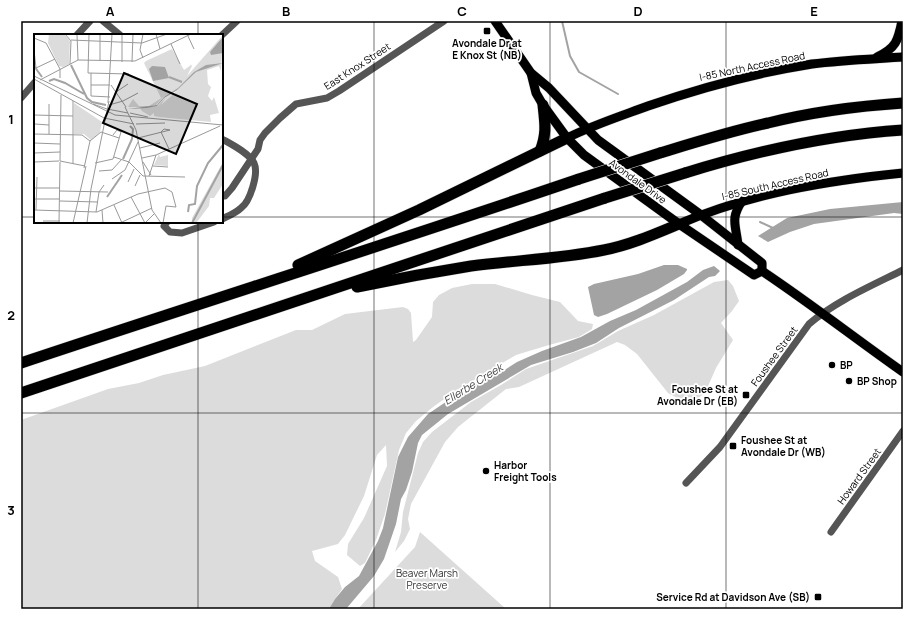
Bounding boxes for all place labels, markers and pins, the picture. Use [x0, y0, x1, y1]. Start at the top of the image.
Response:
marker: Avondale Dr at E Knox St (NB) [482, 26, 492, 36]
place label: Avondale Dr at E Knox St (NB) [452, 36, 522, 62]
place label: BP [840, 358, 853, 372]
marker: BP [827, 360, 837, 370]
place label: BP Shop [857, 374, 897, 388]
marker: BP Shop [844, 376, 854, 386]
place label: Foushee St at Avondale Dr (EB) [657, 382, 738, 408]
marker: Foushee St at Avondale Dr (EB) [741, 390, 751, 400]
place label: Foushee St at Avondale Dr (WB) [741, 433, 826, 459]
marker: Foushee St at Avondale Dr (WB) [728, 441, 738, 451]
place label: Harbor Freight Tools [494, 458, 557, 484]
marker: Harbor Freight Tools [481, 466, 491, 476]
place label: Service Rd at Davidson Ave (SB) [656, 590, 810, 604]
marker: Service Rd at Davidson Ave (SB) [813, 592, 823, 602]

